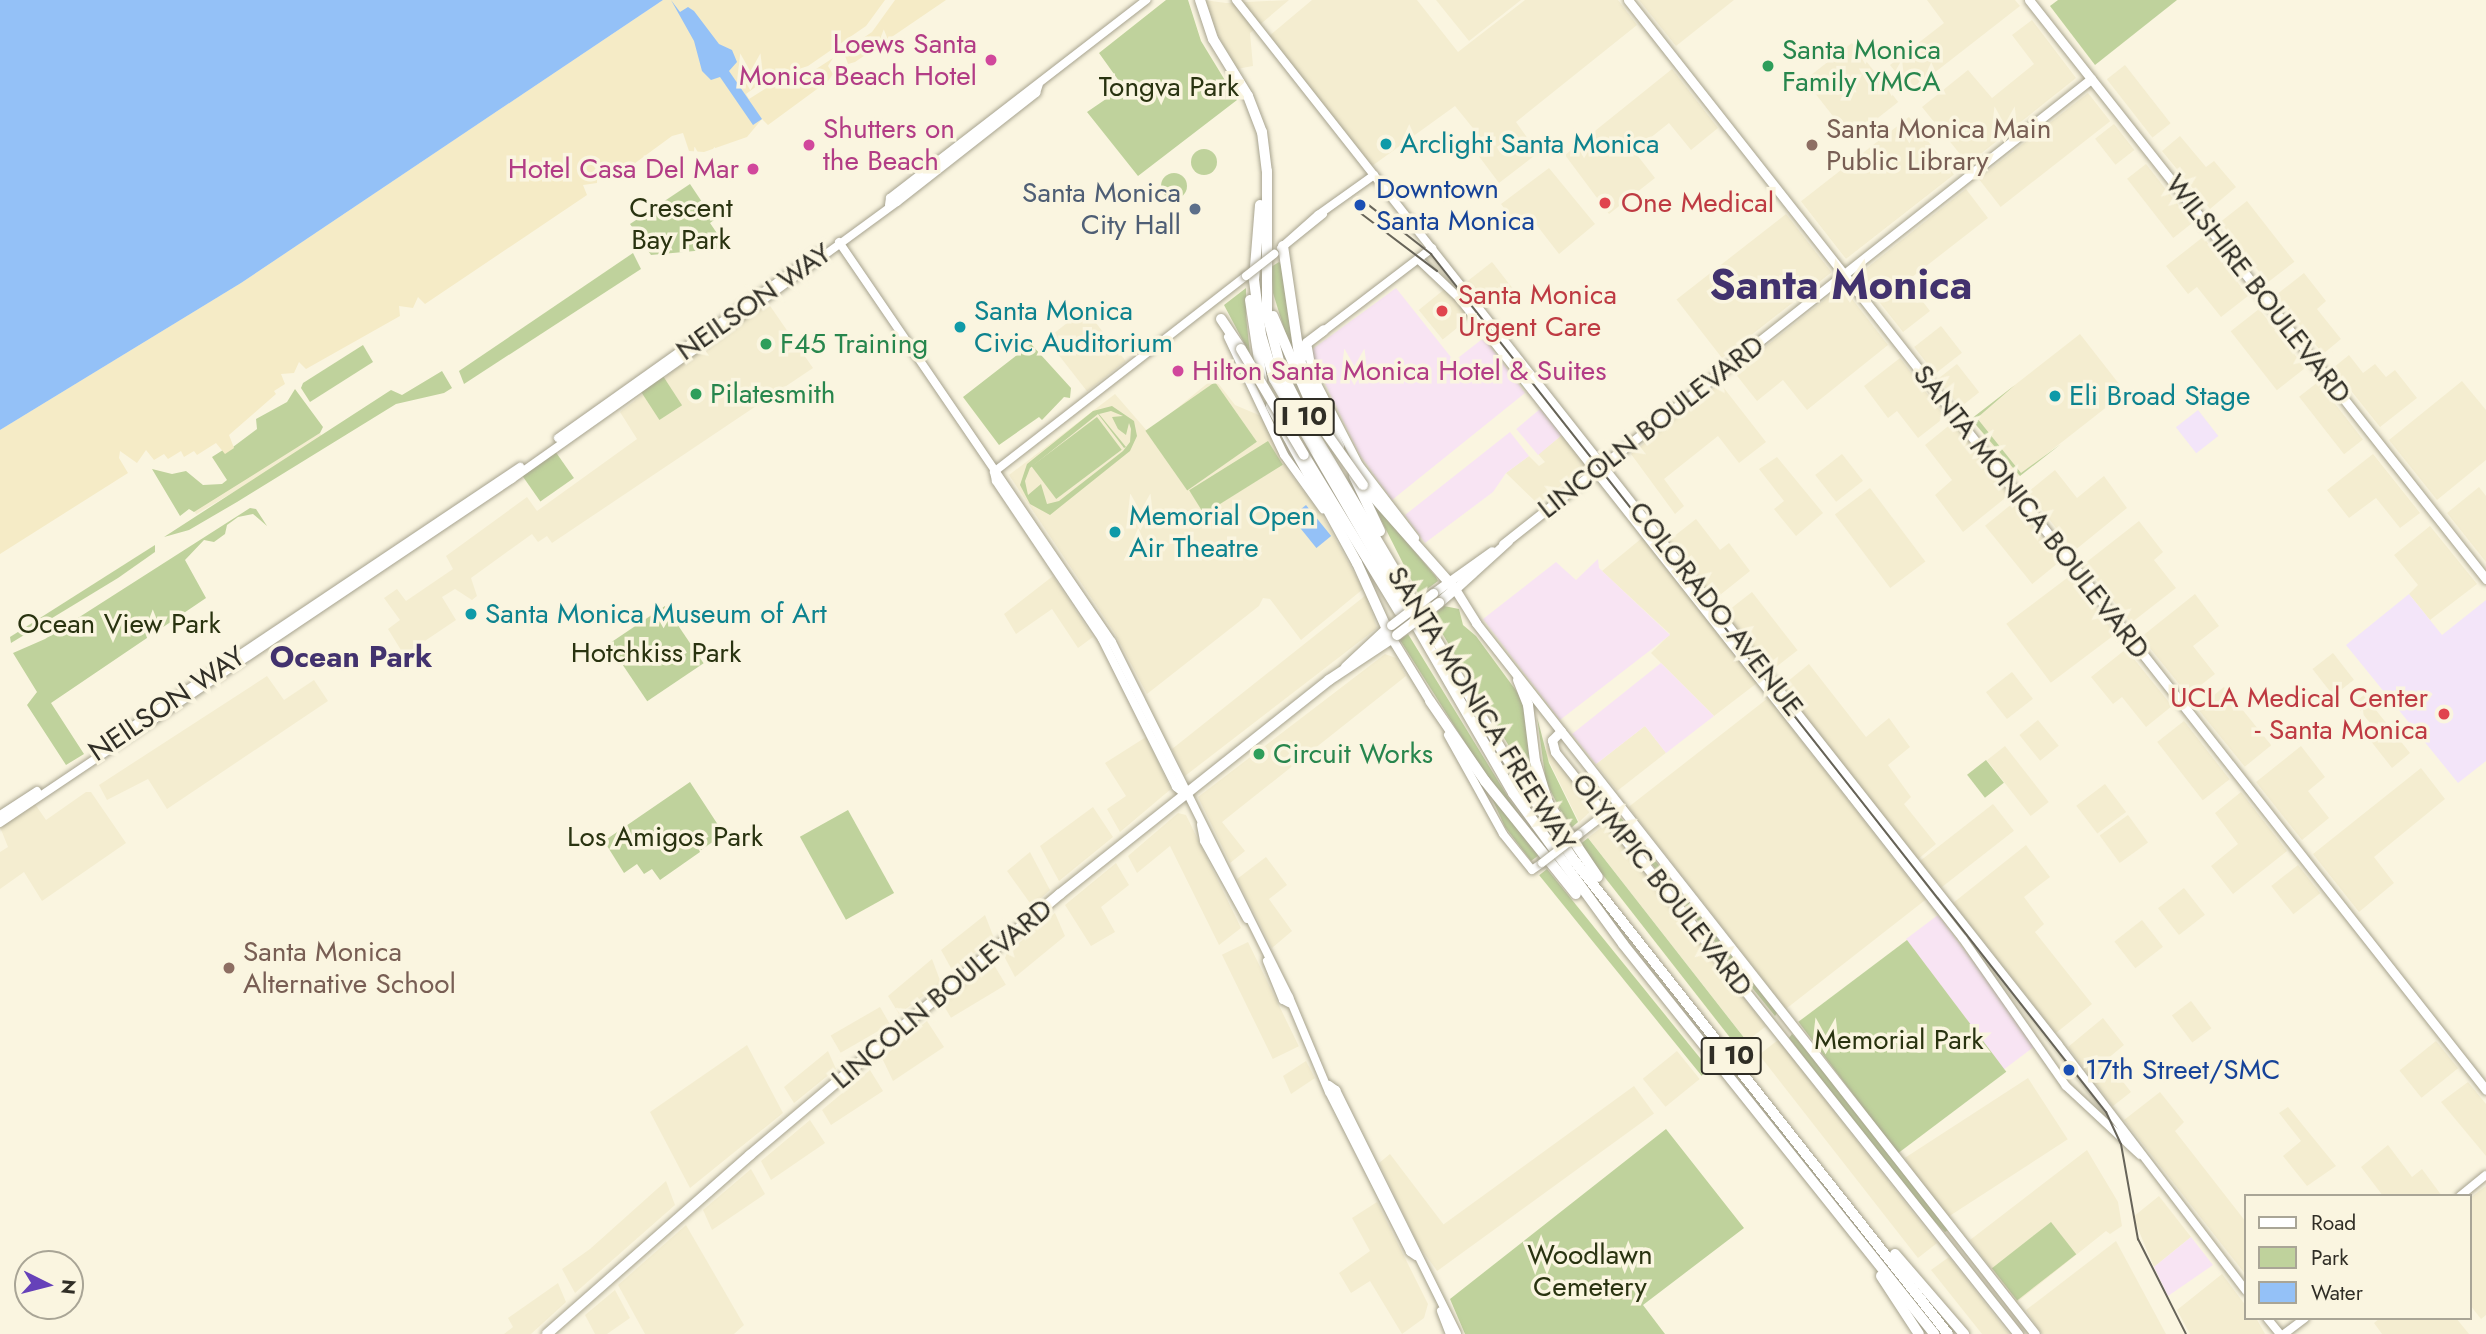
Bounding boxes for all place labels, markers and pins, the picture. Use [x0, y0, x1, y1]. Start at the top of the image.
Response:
place label: Loews Santa Monica Beach Hotel [739, 27, 977, 93]
place label: Santa Monica Family YMCA [1782, 33, 1941, 99]
marker: Loews Santa Monica Beach Hotel [983, 52, 999, 68]
marker: Santa Monica Family YMCA [1760, 58, 1776, 74]
place label: Shutters on the Beach [823, 112, 955, 178]
place label: Santa Monica Main Public Library [1826, 112, 2051, 178]
place label: Arclight Santa Monica [1400, 127, 1659, 161]
marker: Arclight Santa Monica [1378, 136, 1394, 152]
marker: Shutters on the Beach [801, 137, 817, 153]
marker: Santa Monica Main Public Library [1804, 137, 1820, 153]
place label: Hotel Casa Del Mar [508, 152, 739, 186]
marker: Hotel Casa Del Mar [745, 161, 761, 177]
place label: Downtown Santa Monica [1376, 172, 1535, 238]
place label: Santa Monica City Hall [1022, 176, 1181, 242]
place label: One Medical [1621, 186, 1774, 220]
marker: One Medical [1595, 193, 1615, 213]
marker: Downtown Santa Monica [1350, 195, 1370, 215]
marker: Santa Monica City Hall [1187, 201, 1203, 217]
place label: Santa Monica Urgent Care [1458, 278, 1617, 344]
place label: Santa Monica Civic Auditorium [974, 294, 1173, 360]
marker: Santa Monica Urgent Care [1432, 301, 1452, 321]
marker: Santa Monica Civic Auditorium [952, 319, 968, 335]
place label: F45 Training [780, 327, 928, 361]
marker: F45 Training [758, 336, 774, 352]
place label: Hilton Santa Monica Hotel & Suites [1192, 354, 1606, 388]
marker: Hilton Santa Monica Hotel & Suites [1170, 363, 1186, 379]
place label: Pilatesmith [710, 377, 835, 411]
place label: Eli Broad Stage [2069, 379, 2250, 413]
marker: Pilatesmith [688, 386, 704, 402]
marker: Eli Broad Stage [2047, 388, 2063, 404]
place label: Memorial Open Air Theatre [1129, 499, 1316, 565]
marker: Memorial Open Air Theatre [1107, 524, 1123, 540]
place label: Santa Monica Museum of Art [485, 597, 827, 631]
marker: Santa Monica Museum of Art [463, 606, 479, 622]
place label: UCLA Medical Center - Santa Monica [2170, 681, 2428, 747]
marker: UCLA Medical Center - Santa Monica [2434, 704, 2454, 724]
place label: Circuit Works [1273, 737, 1433, 771]
marker: Circuit Works [1251, 746, 1267, 762]
place label: Santa Monica Alternative School [243, 935, 456, 1001]
marker: Santa Monica Alternative School [221, 960, 237, 976]
place label: 17th Street/SMC [2085, 1053, 2281, 1087]
marker: 17th Street/SMC [2059, 1060, 2079, 1080]

